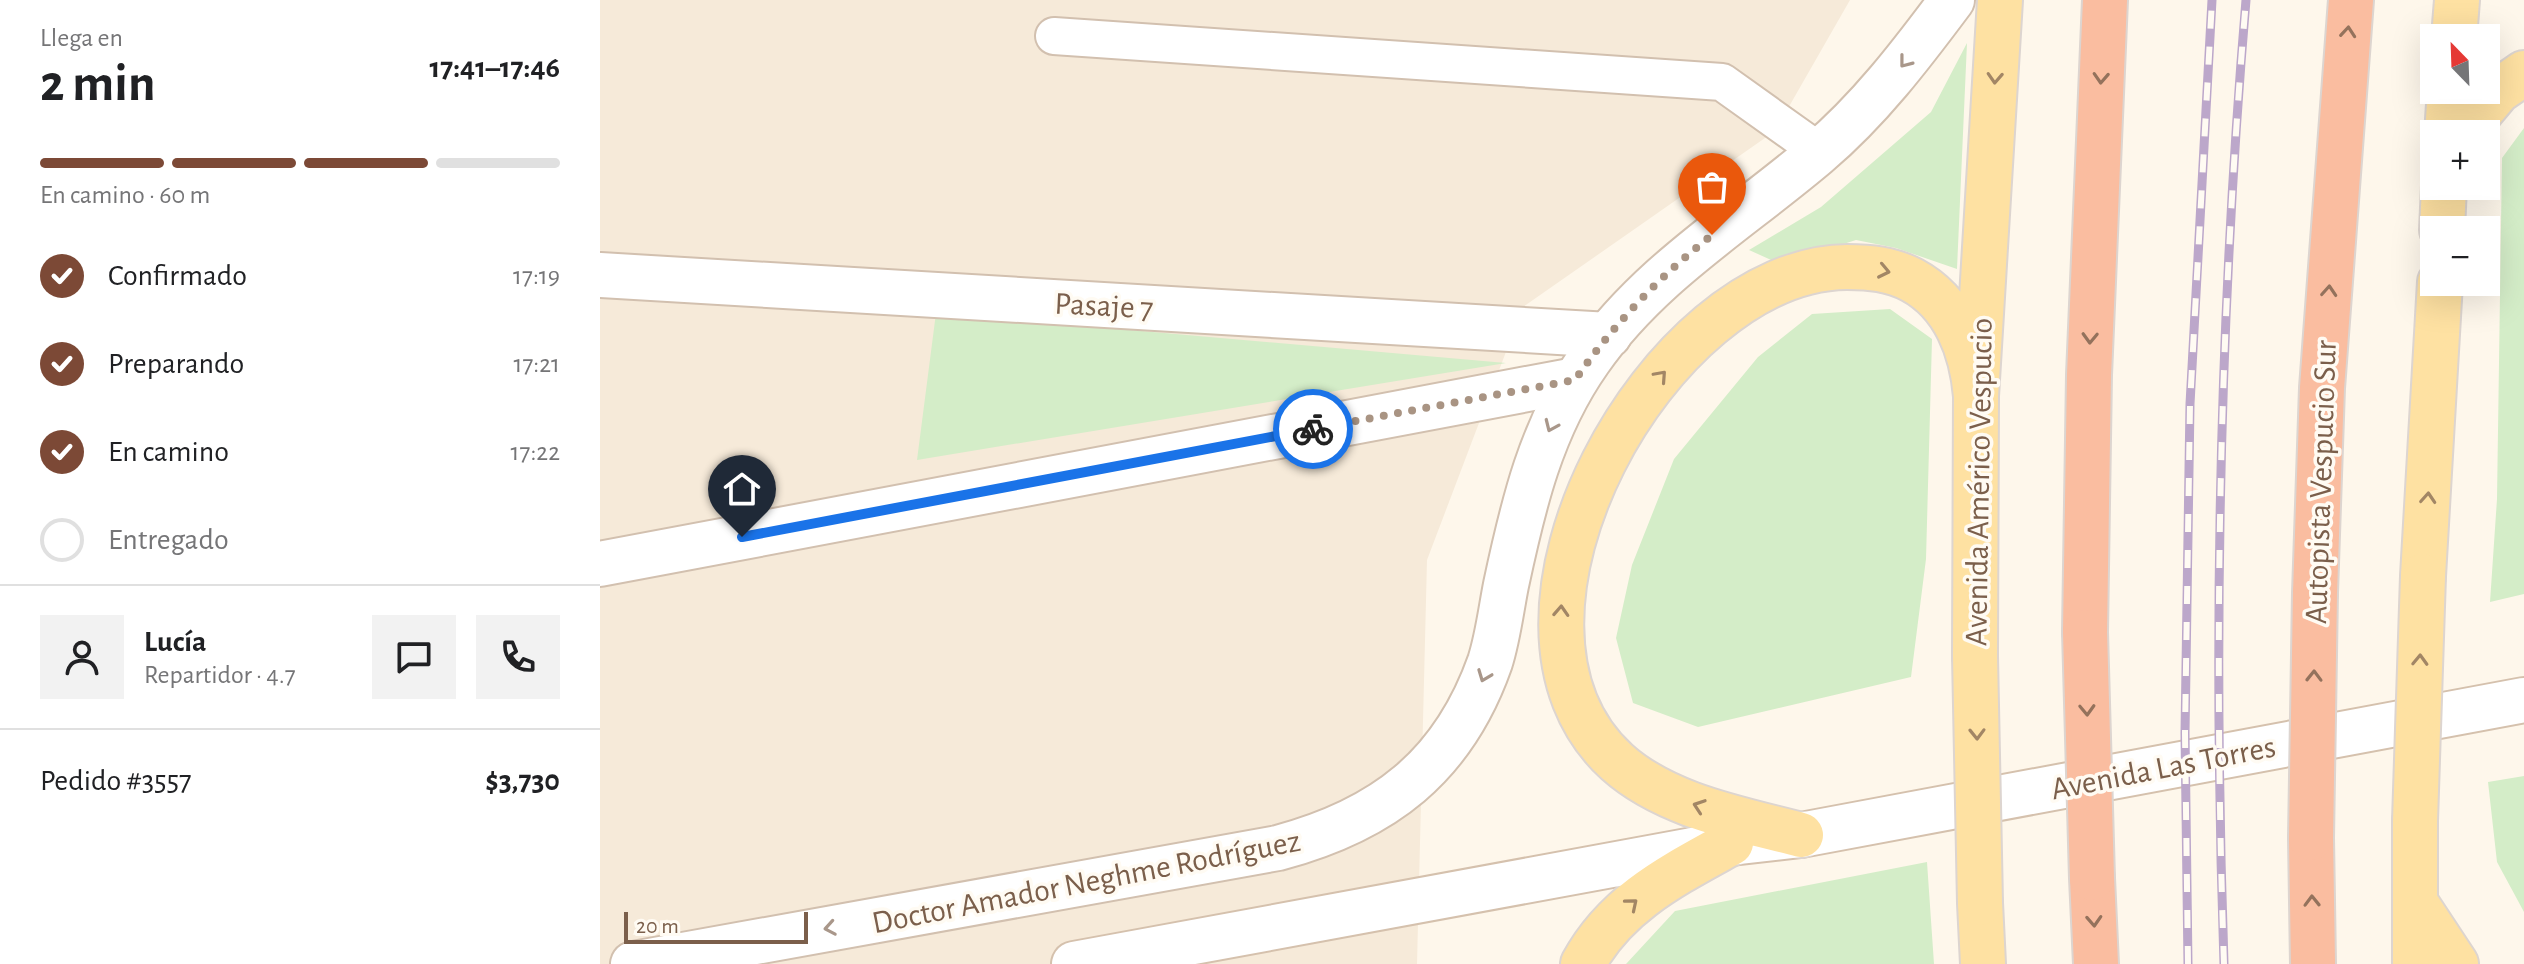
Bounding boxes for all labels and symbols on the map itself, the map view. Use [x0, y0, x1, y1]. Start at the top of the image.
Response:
north arrow [2420, 24, 2500, 104]
one-way arrow [2339, 25, 2356, 38]
one-way arrow [1900, 54, 1914, 68]
one-way arrow [1987, 72, 2004, 85]
one-way arrow [2093, 72, 2110, 85]
pin [1678, 153, 1746, 235]
one-way arrow [1877, 262, 1890, 279]
one-way arrow [2320, 284, 2337, 297]
street label: Pasaje 7 [1054, 287, 1154, 325]
street label: Avenida Américo Vespucio [1960, 318, 1998, 646]
one-way arrow [2082, 332, 2099, 345]
street label: Autopista Vespucio Sur [2300, 339, 2342, 625]
one-way arrow [1651, 371, 1666, 385]
courier [1273, 389, 1353, 469]
one-way arrow [1545, 418, 1561, 432]
pin [708, 455, 776, 537]
one-way arrow [2419, 492, 2436, 505]
one-way arrow [1552, 605, 1569, 618]
one-way arrow [2411, 653, 2429, 666]
one-way arrow [1477, 668, 1494, 682]
one-way arrow [2305, 669, 2323, 682]
one-way arrow [2078, 704, 2096, 717]
one-way arrow [1968, 728, 1985, 741]
street label: Avenida Las Torres [2048, 731, 2278, 805]
one-way arrow [1693, 799, 1707, 816]
street label: Doctor Amador Neghme Rodríguez [869, 825, 1303, 939]
one-way arrow [2303, 894, 2321, 907]
one-way arrow [1622, 899, 1637, 914]
scale bar [624, 908, 808, 944]
one-way arrow [2085, 915, 2102, 928]
one-way arrow [823, 919, 837, 936]

